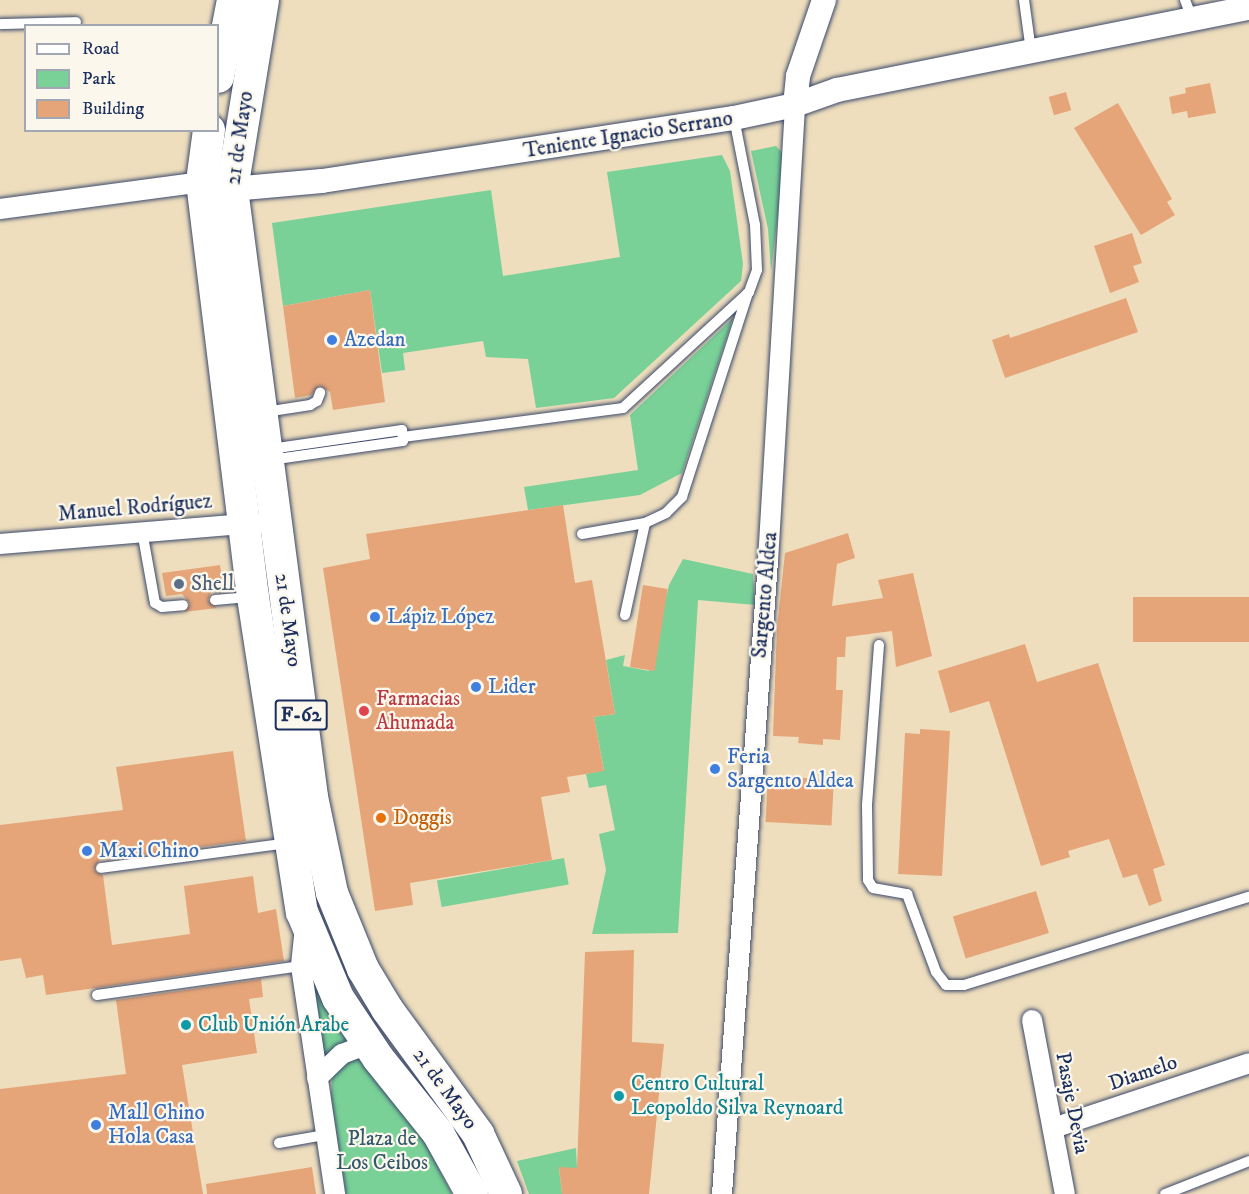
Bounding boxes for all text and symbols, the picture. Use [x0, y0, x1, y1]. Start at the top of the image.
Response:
legend [24, 24, 219, 132]
text: Road [82, 38, 119, 60]
text: Park [82, 68, 116, 90]
street label: 21 de Mayo [221, 90, 259, 186]
text: Building [82, 98, 144, 120]
street label: Teniente Ignacio Serrano [522, 106, 734, 164]
place label: Azedan [344, 327, 406, 353]
marker: Azedan [325, 333, 339, 347]
street label: Manuel Rodríguez [57, 489, 213, 527]
street label: Sargento Aldea [747, 531, 783, 659]
place label: Shell [191, 571, 234, 597]
street label: 21 de Mayo [269, 572, 307, 668]
marker: Shell [172, 577, 186, 591]
place label: Lápiz López [387, 604, 494, 630]
marker: Lápiz López [368, 610, 382, 624]
place label: Lider [488, 674, 536, 700]
marker: Lider [469, 680, 483, 694]
place label: Farmacias Ahumada [376, 686, 460, 736]
road number: F-62 [274, 698, 328, 732]
marker: Farmacias Ahumada [357, 704, 371, 718]
place label: Feria Sargento Aldea [727, 744, 854, 794]
marker: Feria Sargento Aldea [708, 762, 722, 776]
place label: Doggis [393, 805, 452, 831]
marker: Doggis [374, 811, 388, 825]
place label: Maxi Chino [99, 838, 199, 864]
marker: Maxi Chino [80, 844, 94, 858]
place label: Club Unión Arabe [198, 1012, 349, 1038]
marker: Club Unión Arabe [179, 1018, 193, 1032]
street label: 21 de Mayo [407, 1043, 483, 1135]
street label: Pasaje Devia [1050, 1050, 1094, 1156]
street label: Diamelo [1105, 1050, 1181, 1096]
place label: Centro Cultural Leopoldo Silva Reynoard [631, 1071, 843, 1121]
marker: Centro Cultural Leopoldo Silva Reynoard [612, 1089, 626, 1103]
place label: Mall Chino Hola Casa [108, 1100, 205, 1150]
marker: Mall Chino Hola Casa [89, 1118, 103, 1132]
park label: Plaza de Los Ceibos [336, 1126, 428, 1176]

